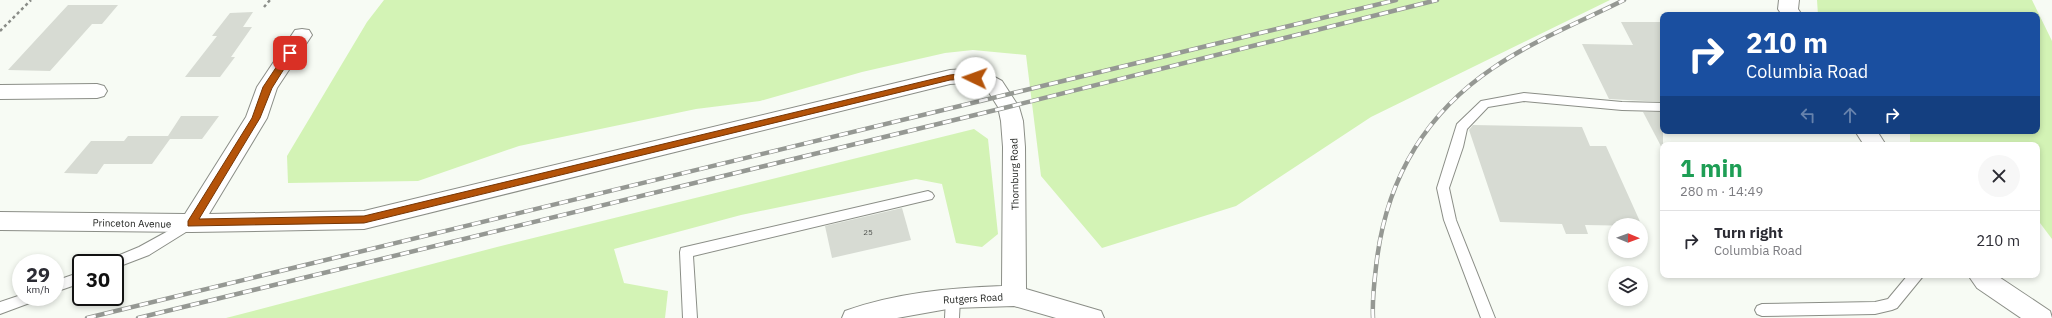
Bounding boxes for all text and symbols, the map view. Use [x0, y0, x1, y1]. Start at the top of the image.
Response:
text: 210 m [1746, 24, 1828, 61]
icon: right [1680, 28, 1732, 80]
pin [273, 36, 307, 70]
icon: arrive [279, 42, 301, 64]
position arrow [954, 57, 996, 99]
text: Columbia Road [1746, 60, 1868, 83]
icon: left [1797, 104, 1819, 126]
icon: ahead [1839, 104, 1861, 126]
icon: right [1881, 104, 1903, 126]
street label: Thornburg Road [1007, 138, 1022, 210]
text: 1 min [1680, 152, 1743, 184]
button: close [1978, 155, 2020, 197]
text: 280 m · 14:49 [1680, 183, 1763, 200]
street label: Princeton Avenue [92, 216, 172, 231]
north arrow [1608, 218, 1648, 258]
map controls [1608, 218, 1648, 306]
text: Turn right [1714, 223, 1783, 242]
house number: 25 [863, 227, 873, 237]
icon: right [1680, 230, 1702, 252]
text: 210 m [1976, 231, 2020, 250]
text: Columbia Road [1714, 242, 1802, 259]
speed limit sign: 30 [72, 254, 124, 306]
text: 29 [26, 261, 50, 288]
button: layers [1608, 266, 1648, 306]
text: km/h [26, 283, 50, 296]
street label: Rutgers Road [943, 290, 1003, 307]

